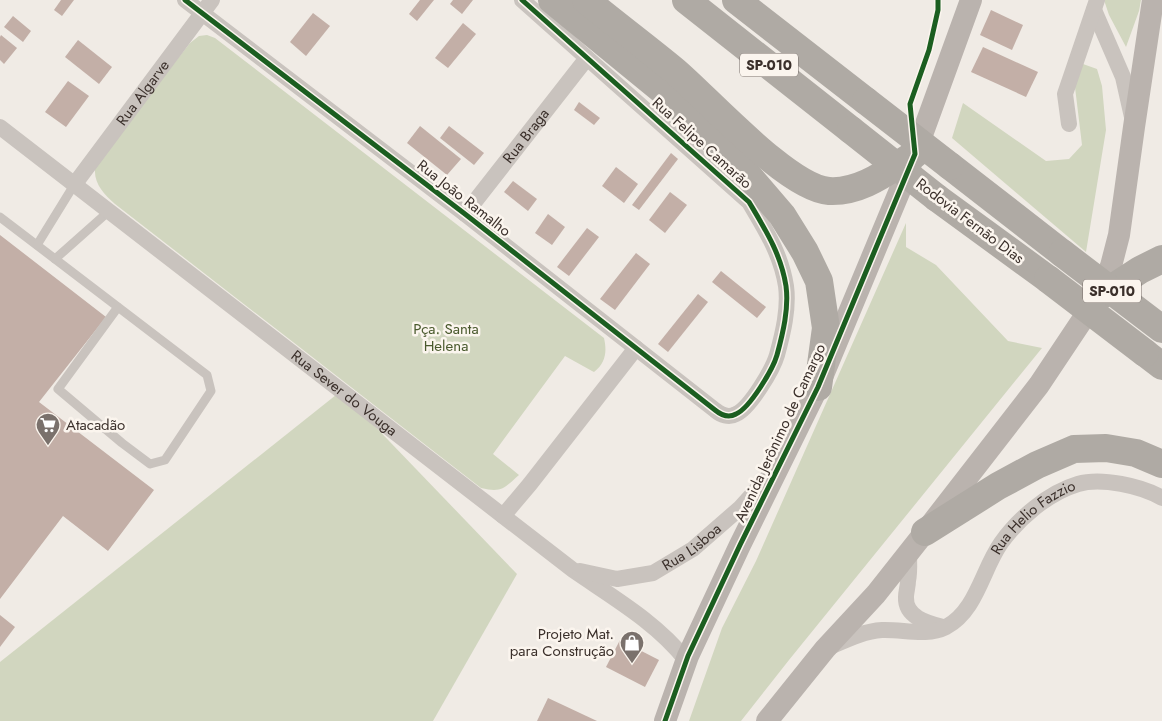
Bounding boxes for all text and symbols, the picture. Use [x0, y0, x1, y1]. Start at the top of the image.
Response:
road number: SP-010 [740, 54, 798, 76]
street label: Rua Algarve [111, 55, 175, 130]
street label: Rua Felipe Camarão [647, 92, 757, 194]
street label: Rua Braga [497, 104, 555, 168]
street label: Rua João Ramalho [412, 154, 516, 242]
street label: Rodovia Fernão Dias [911, 173, 1029, 269]
road number: SP-010 [1083, 280, 1141, 302]
park label: Pça. Santa Helena [413, 318, 479, 357]
street label: Avenida Jerônimo de Camargo [729, 340, 831, 526]
street label: Rua Sever do Vouga [286, 345, 402, 441]
supermarket icon: Atacadão [35, 412, 61, 446]
place label: Atacadão [66, 414, 125, 436]
street label: Rua Helio Fazzio [985, 475, 1079, 559]
street label: Rua Lisboa [658, 518, 726, 576]
place label: Projeto Mat. para Construção [510, 623, 614, 662]
shop icon: Projeto Mat. para Construção [619, 630, 645, 664]

